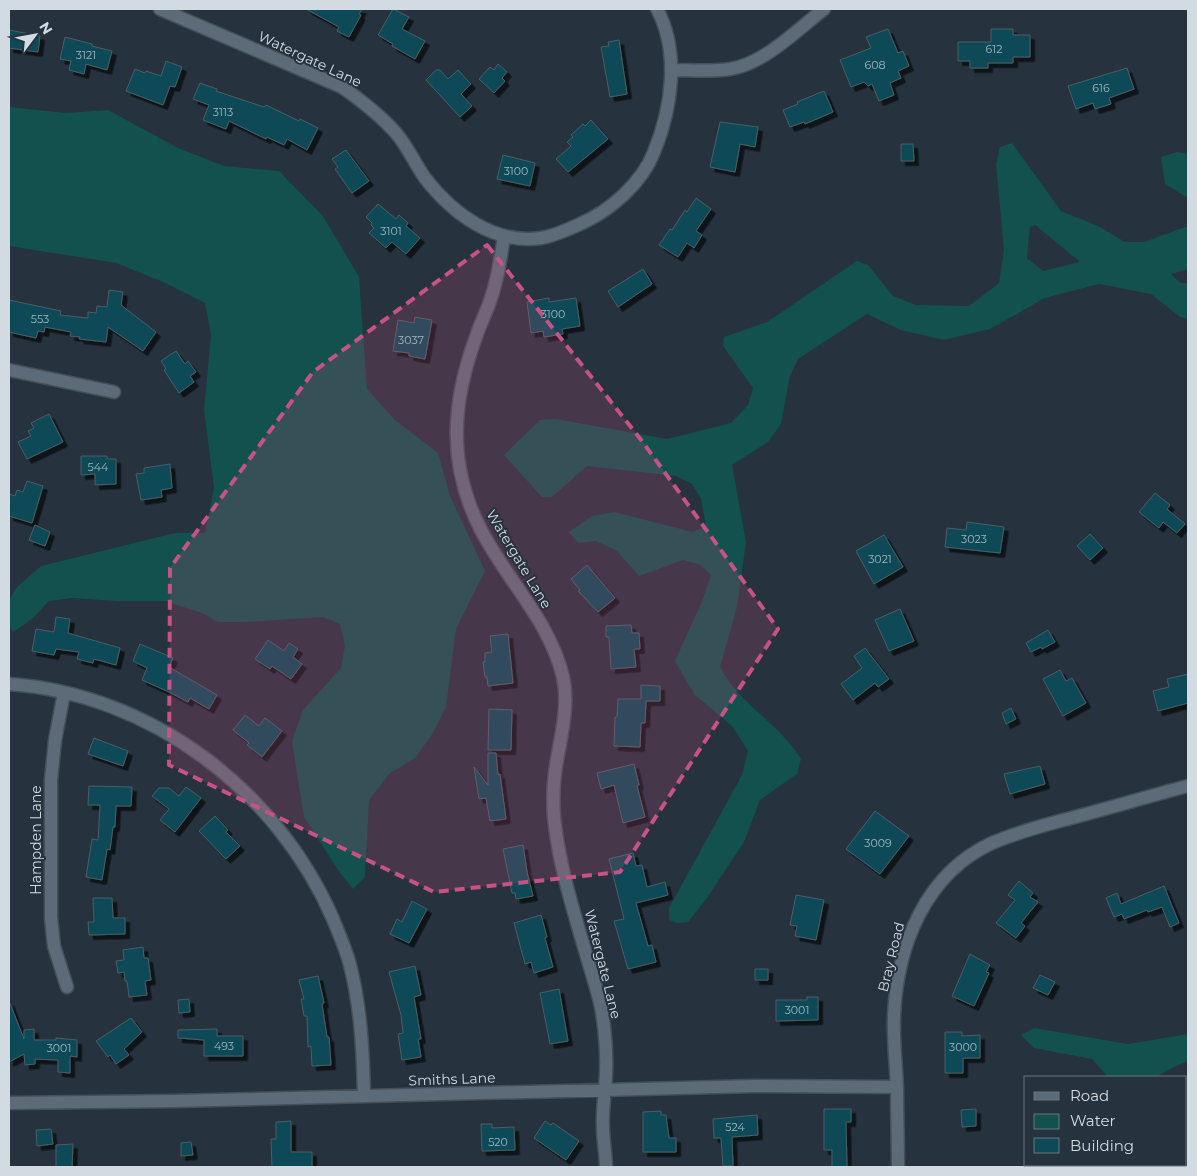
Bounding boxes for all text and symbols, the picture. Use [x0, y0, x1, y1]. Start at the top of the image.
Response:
north arrow [10, 10, 60, 60]
text: N [35, 19, 57, 38]
street label: Watergate Lane [255, 27, 365, 91]
house number: 612 [986, 42, 1002, 56]
house number: 3121 [76, 48, 96, 62]
house number: 608 [865, 58, 886, 72]
house number: 616 [1092, 81, 1110, 95]
house number: 3113 [213, 105, 233, 119]
house number: 3100 [504, 164, 528, 178]
house number: 3101 [380, 224, 402, 238]
house number: 3100 [541, 307, 565, 321]
house number: 553 [31, 312, 49, 326]
house number: 3037 [398, 333, 424, 347]
house number: 544 [88, 460, 109, 474]
street label: Watergate Lane [482, 506, 556, 612]
house number: 3023 [961, 532, 987, 546]
house number: 3021 [868, 552, 892, 566]
street label: Hampden Lane [27, 785, 45, 895]
house number: 3009 [864, 836, 892, 850]
street label: Watergate Lane [581, 907, 625, 1021]
street label: Bray Road [874, 920, 908, 994]
house number: 3001 [785, 1003, 809, 1017]
house number: 493 [214, 1039, 234, 1053]
house number: 3000 [949, 1040, 977, 1054]
house number: 3001 [47, 1041, 71, 1055]
street label: Smiths Lane [408, 1068, 496, 1090]
legend [1024, 1076, 1187, 1166]
text: Road [1070, 1086, 1109, 1105]
text: Water [1070, 1111, 1116, 1130]
house number: 524 [725, 1120, 745, 1134]
house number: 520 [488, 1135, 508, 1149]
text: Building [1070, 1136, 1134, 1155]

